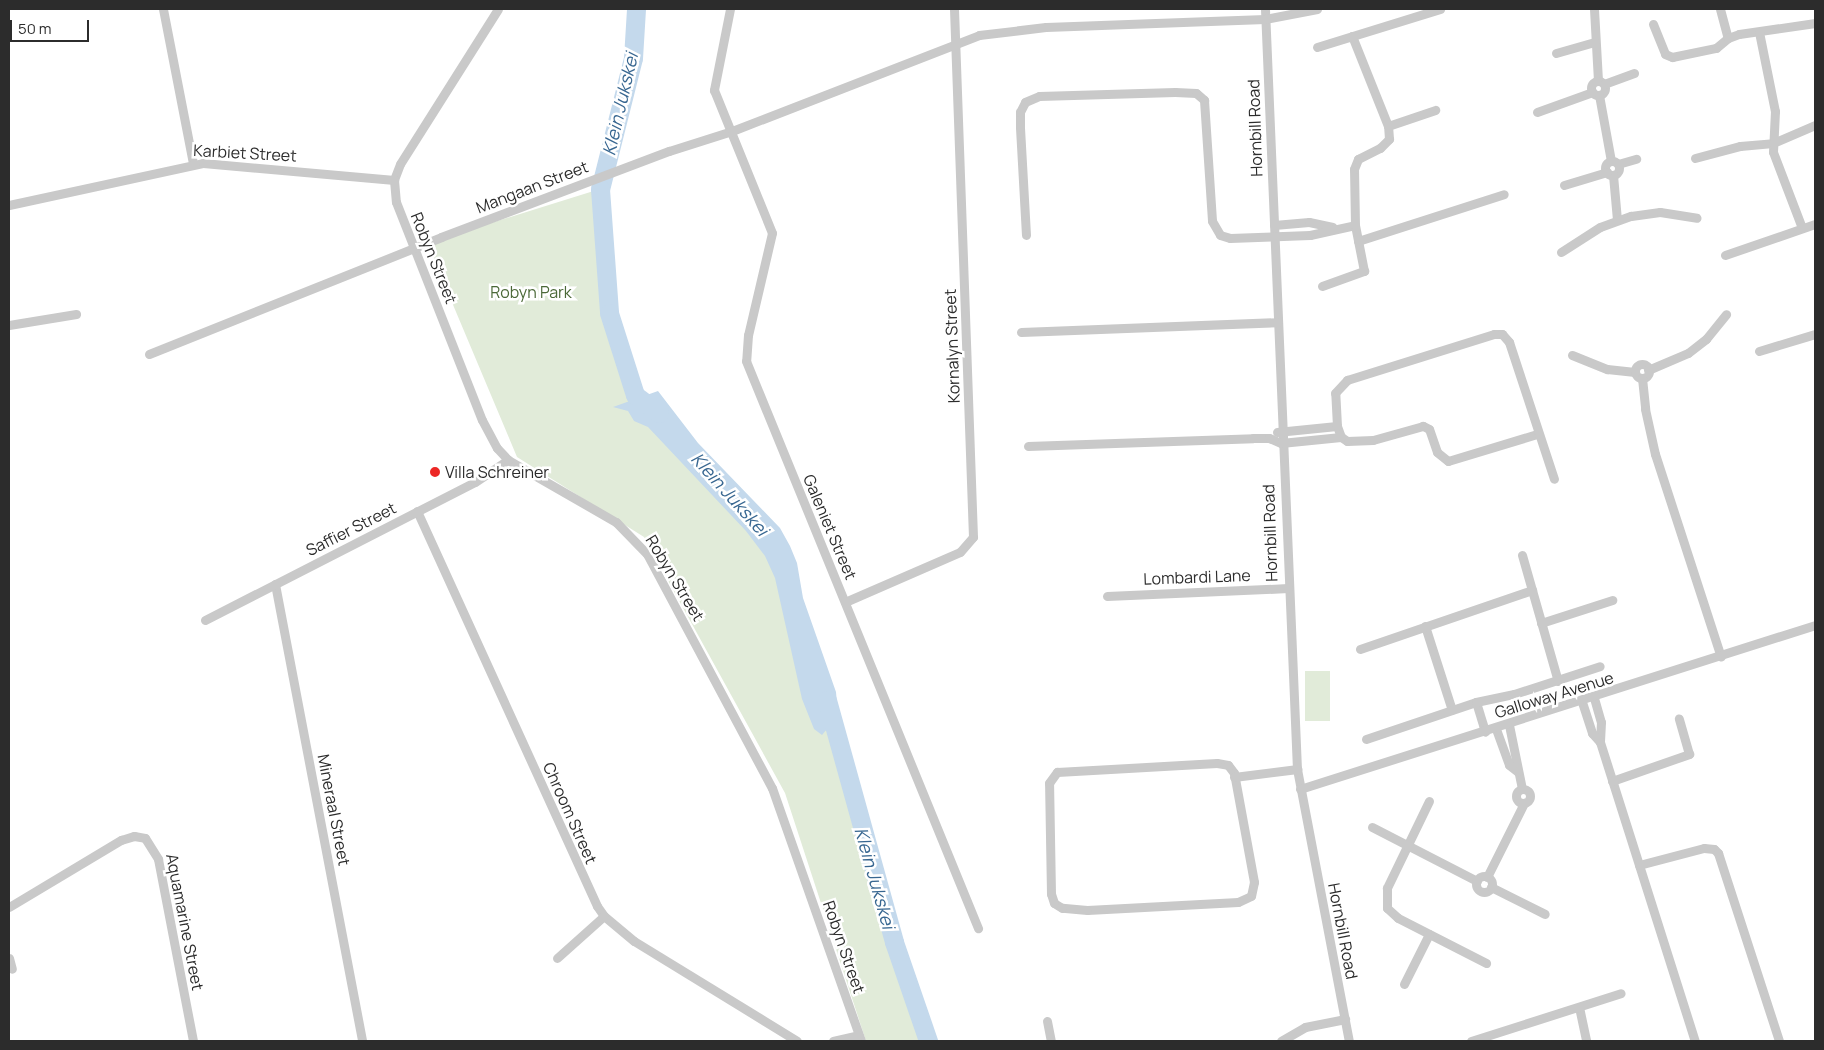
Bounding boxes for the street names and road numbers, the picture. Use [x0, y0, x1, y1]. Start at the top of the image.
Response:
street label: Hornbill Road [1244, 79, 1266, 177]
street label: Karbiet Street [193, 141, 297, 165]
street label: Mangaan Street [473, 157, 591, 217]
street label: Robyn Street [407, 210, 461, 306]
street label: Kornalyn Street [940, 289, 964, 403]
street label: Galeniet Street [799, 472, 861, 582]
street label: Hornbill Road [1259, 484, 1281, 582]
street label: Saffier Street [303, 498, 399, 560]
street label: Robyn Street [642, 532, 708, 624]
street label: Lombardi Lane [1143, 566, 1251, 588]
street label: Galloway Avenue [1492, 668, 1616, 722]
street label: Mineraal Street [314, 753, 354, 867]
street label: Chroom Street [539, 759, 601, 867]
street label: Aquamarine Street [162, 852, 208, 992]
street label: Hornbill Road [1324, 881, 1362, 981]
street label: Robyn Street [819, 898, 869, 996]

